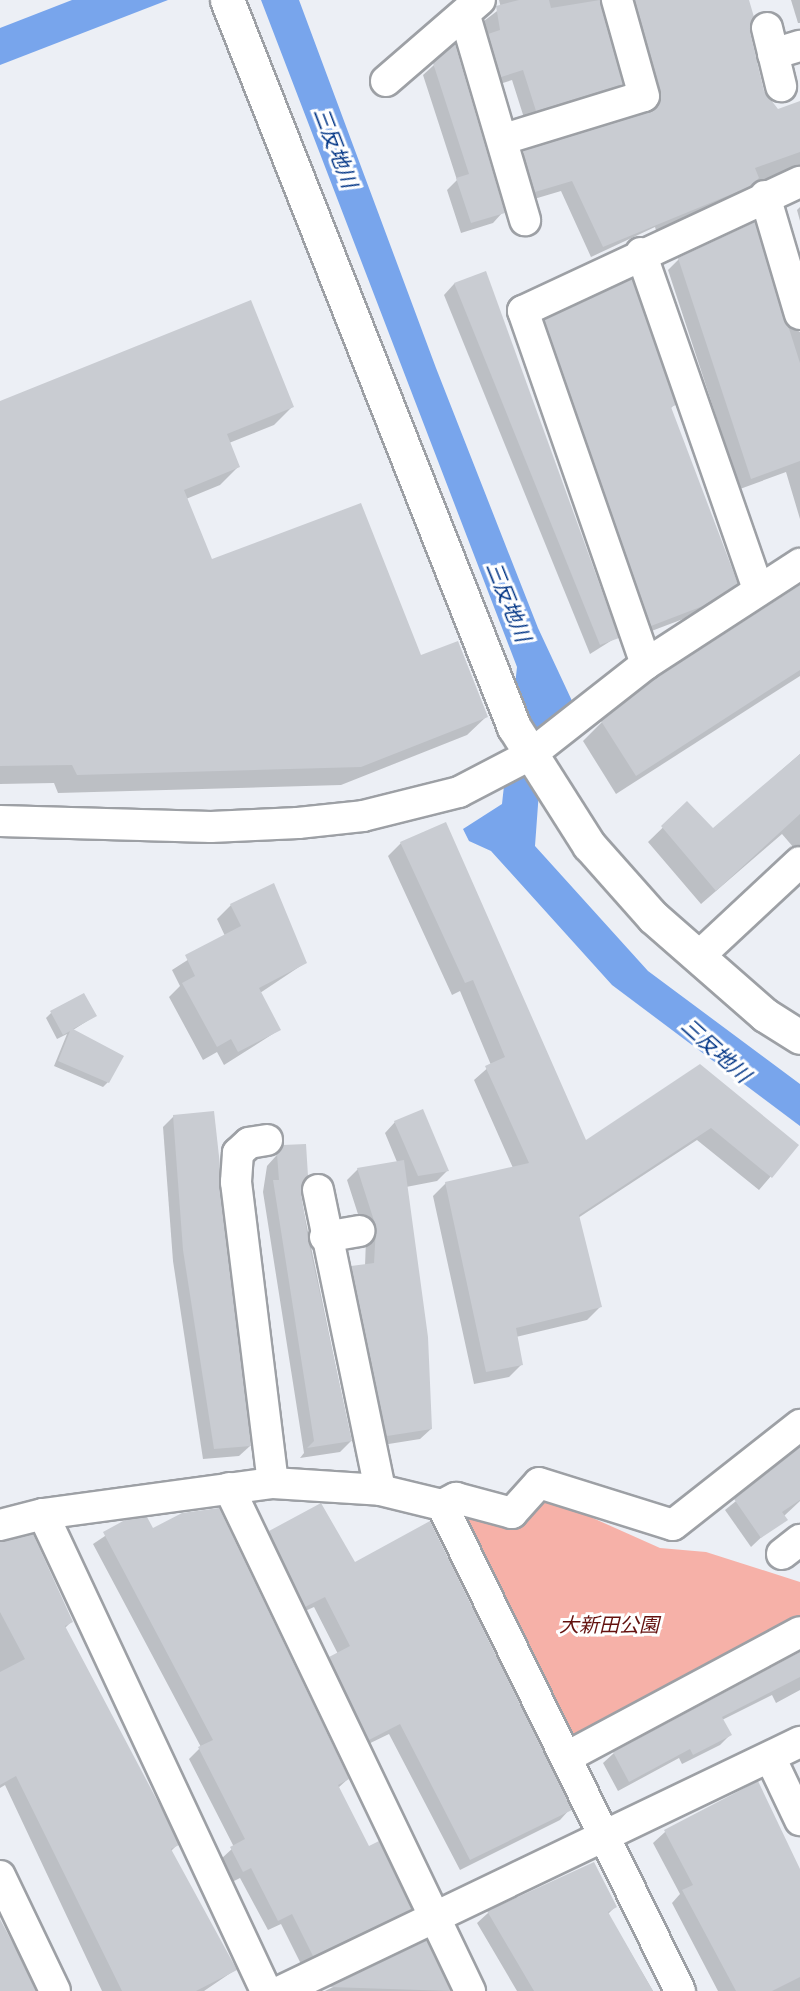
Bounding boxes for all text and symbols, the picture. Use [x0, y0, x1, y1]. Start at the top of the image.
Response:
water label: 三反地川 [310, 103, 364, 191]
water label: 三反地川 [483, 557, 537, 645]
water label: 三反地川 [677, 1012, 757, 1086]
park label: 大新田公園 [559, 1611, 659, 1635]

